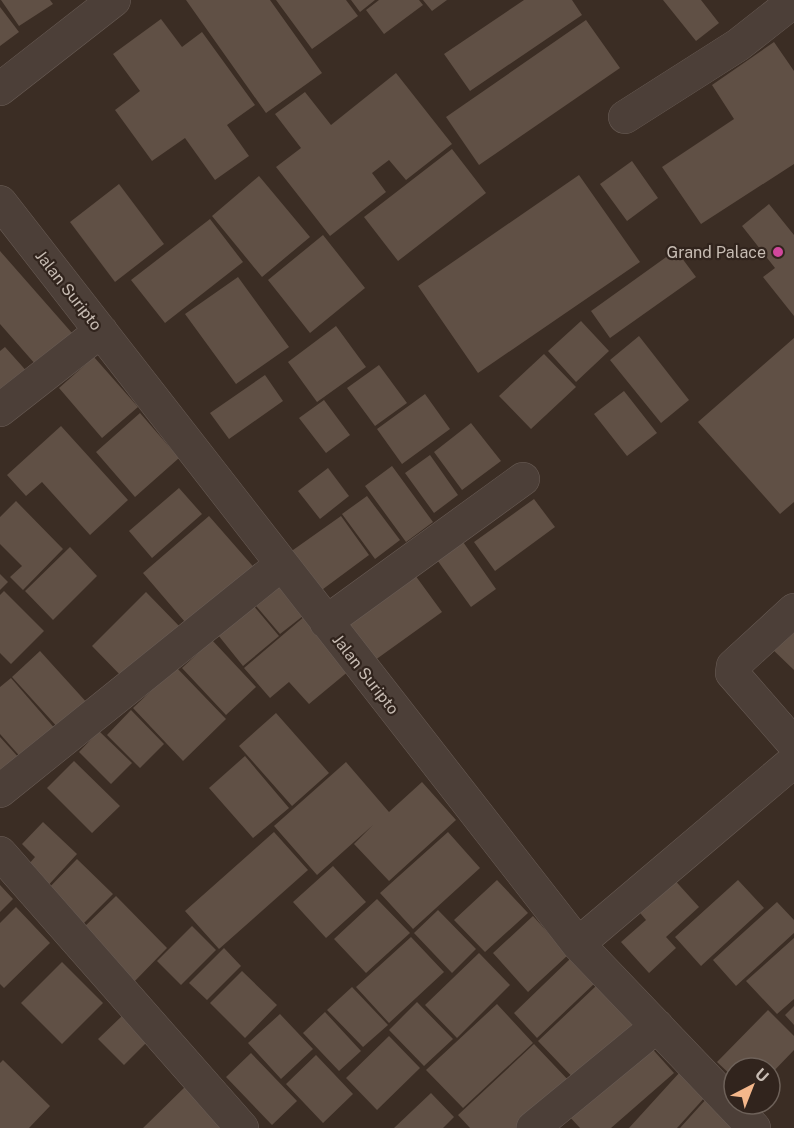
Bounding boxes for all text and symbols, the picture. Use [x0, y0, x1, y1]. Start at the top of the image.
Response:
place label: Grand Palace [667, 243, 766, 262]
marker: Grand Palace [771, 245, 785, 259]
street label: Jalan Suripto [31, 246, 106, 334]
street label: Jalan Suripto [328, 630, 403, 718]
north arrow [722, 1056, 782, 1116]
text: U [751, 1064, 772, 1086]

